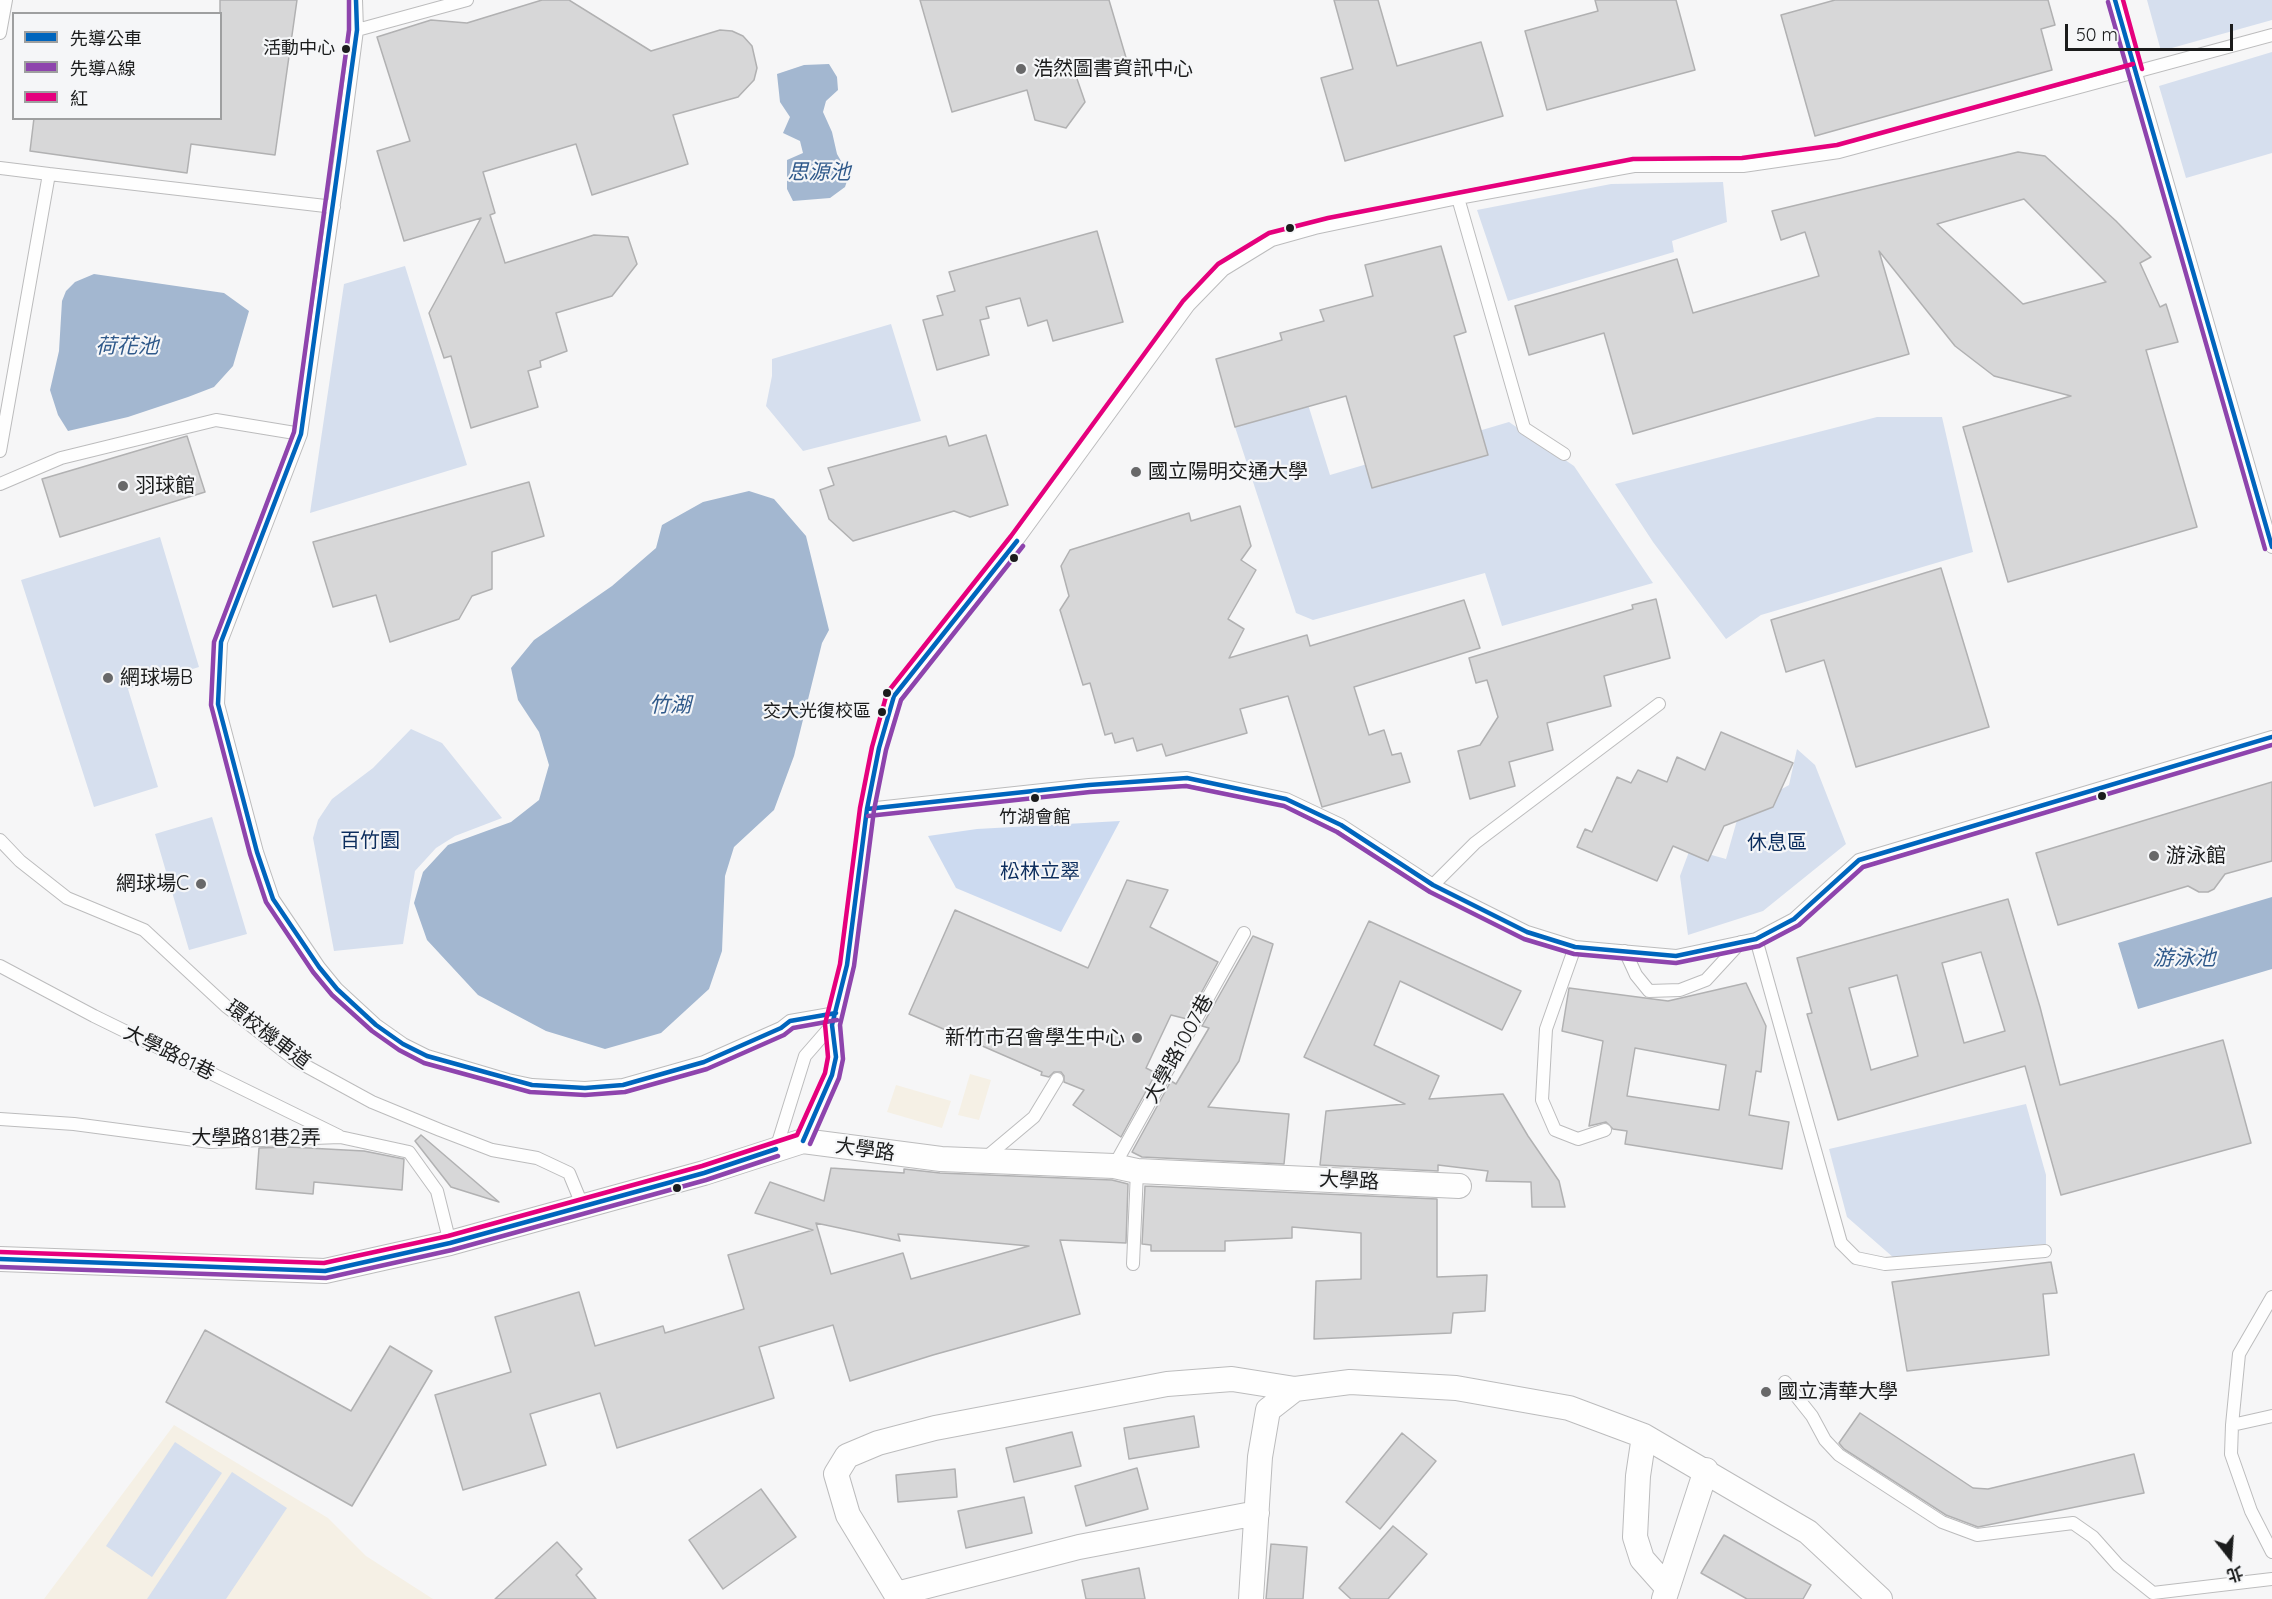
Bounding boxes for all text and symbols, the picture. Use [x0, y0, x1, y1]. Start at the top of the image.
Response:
legend [12, 12, 222, 120]
scale bar [2068, 12, 2236, 50]
text: 50 m [2076, 23, 2118, 46]
text: 先導公車 [70, 27, 142, 50]
place label: 活動中心 [263, 38, 335, 60]
marker: 活動中心 [340, 43, 352, 55]
text: 先導A線 [70, 57, 136, 80]
place label: 浩然圖書資訊中心 [1033, 57, 1193, 81]
marker: 浩然圖書資訊中心 [1014, 62, 1028, 76]
text: 紅 [70, 87, 88, 110]
water label: 思源池 [788, 160, 850, 186]
unlabelled marker [1284, 222, 1296, 234]
water label: 荷花池 [96, 334, 158, 360]
place label: 國立陽明交通大學 [1148, 460, 1308, 484]
marker: 國立陽明交通大學 [1129, 465, 1143, 479]
place label: 羽球館 [135, 474, 195, 498]
marker: 羽球館 [116, 479, 130, 493]
unlabelled marker [1008, 552, 1020, 564]
place label: 網球場B [120, 666, 193, 690]
marker: 網球場B [101, 671, 115, 685]
unlabelled marker [881, 687, 893, 699]
water label: 竹湖 [649, 693, 691, 719]
place label: 交大光復校區 [763, 701, 871, 723]
marker: 交大光復校區 [876, 706, 888, 718]
unlabelled marker [2096, 790, 2108, 802]
marker: 竹湖會館 [1029, 792, 1041, 804]
place label: 竹湖會館 [999, 807, 1071, 829]
park label: 百竹園 [340, 829, 400, 853]
park label: 休息區 [1747, 831, 1807, 855]
place label: 游泳館 [2166, 844, 2226, 868]
marker: 游泳館 [2147, 849, 2161, 863]
park label: 松林立翠 [1000, 860, 1080, 884]
place label: 網球場C [116, 872, 189, 896]
marker: 網球場C [194, 877, 208, 891]
water label: 游泳池 [2153, 946, 2215, 972]
street label: 大學路1007巷 [1139, 991, 1219, 1107]
street label: 環校機車道 [221, 995, 315, 1075]
street label: 大學路81巷 [120, 1021, 218, 1085]
place label: 新竹市召會學生中心 [945, 1026, 1125, 1050]
marker: 新竹市召會學生中心 [1130, 1031, 1144, 1045]
street label: 大學路81巷2弄 [191, 1126, 321, 1150]
street label: 大學路 [834, 1134, 896, 1166]
street label: 大學路 [1318, 1167, 1380, 1195]
unlabelled marker [671, 1182, 683, 1194]
place label: 國立清華大學 [1778, 1380, 1898, 1404]
marker: 國立清華大學 [1759, 1385, 1773, 1399]
north arrow [2200, 1527, 2260, 1587]
text: 北 [2225, 1562, 2246, 1586]

